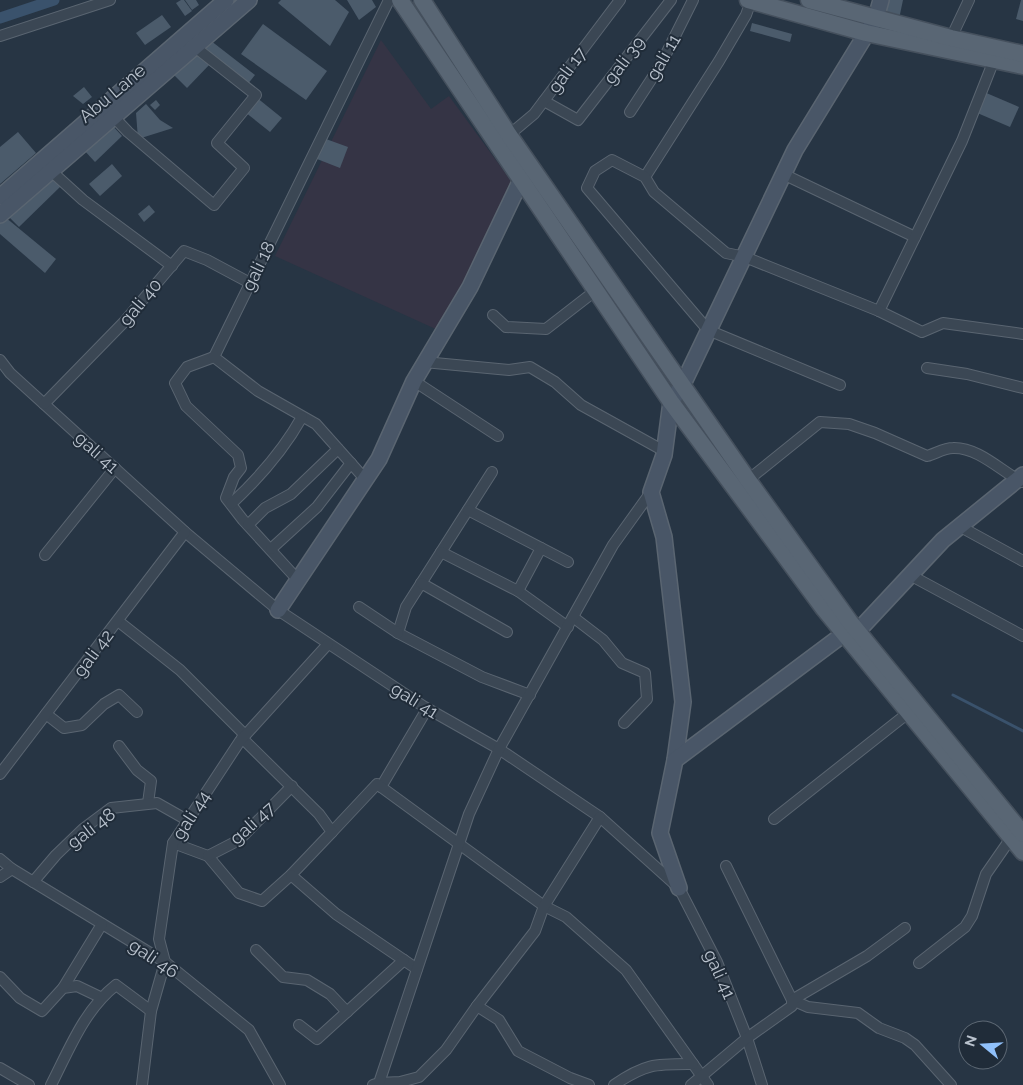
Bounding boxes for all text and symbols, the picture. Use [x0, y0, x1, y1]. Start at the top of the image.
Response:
street label: gali 11 [641, 30, 685, 84]
street label: gali 39 [599, 32, 649, 88]
street label: gali 17 [543, 43, 591, 97]
street label: Abu Lane [75, 59, 150, 127]
street label: gali 18 [237, 238, 279, 294]
street label: gali 40 [114, 274, 166, 330]
street label: gali 41 [71, 427, 124, 477]
street label: gali 42 [68, 625, 118, 681]
street label: gali 41 [387, 677, 443, 723]
street label: gali 44 [167, 786, 215, 843]
street label: gali 47 [225, 797, 279, 849]
street label: gali 48 [63, 803, 119, 853]
street label: gali 46 [125, 934, 183, 982]
street label: gali 41 [700, 946, 740, 1002]
north arrow [958, 1020, 1008, 1070]
text: N [961, 1033, 980, 1049]

